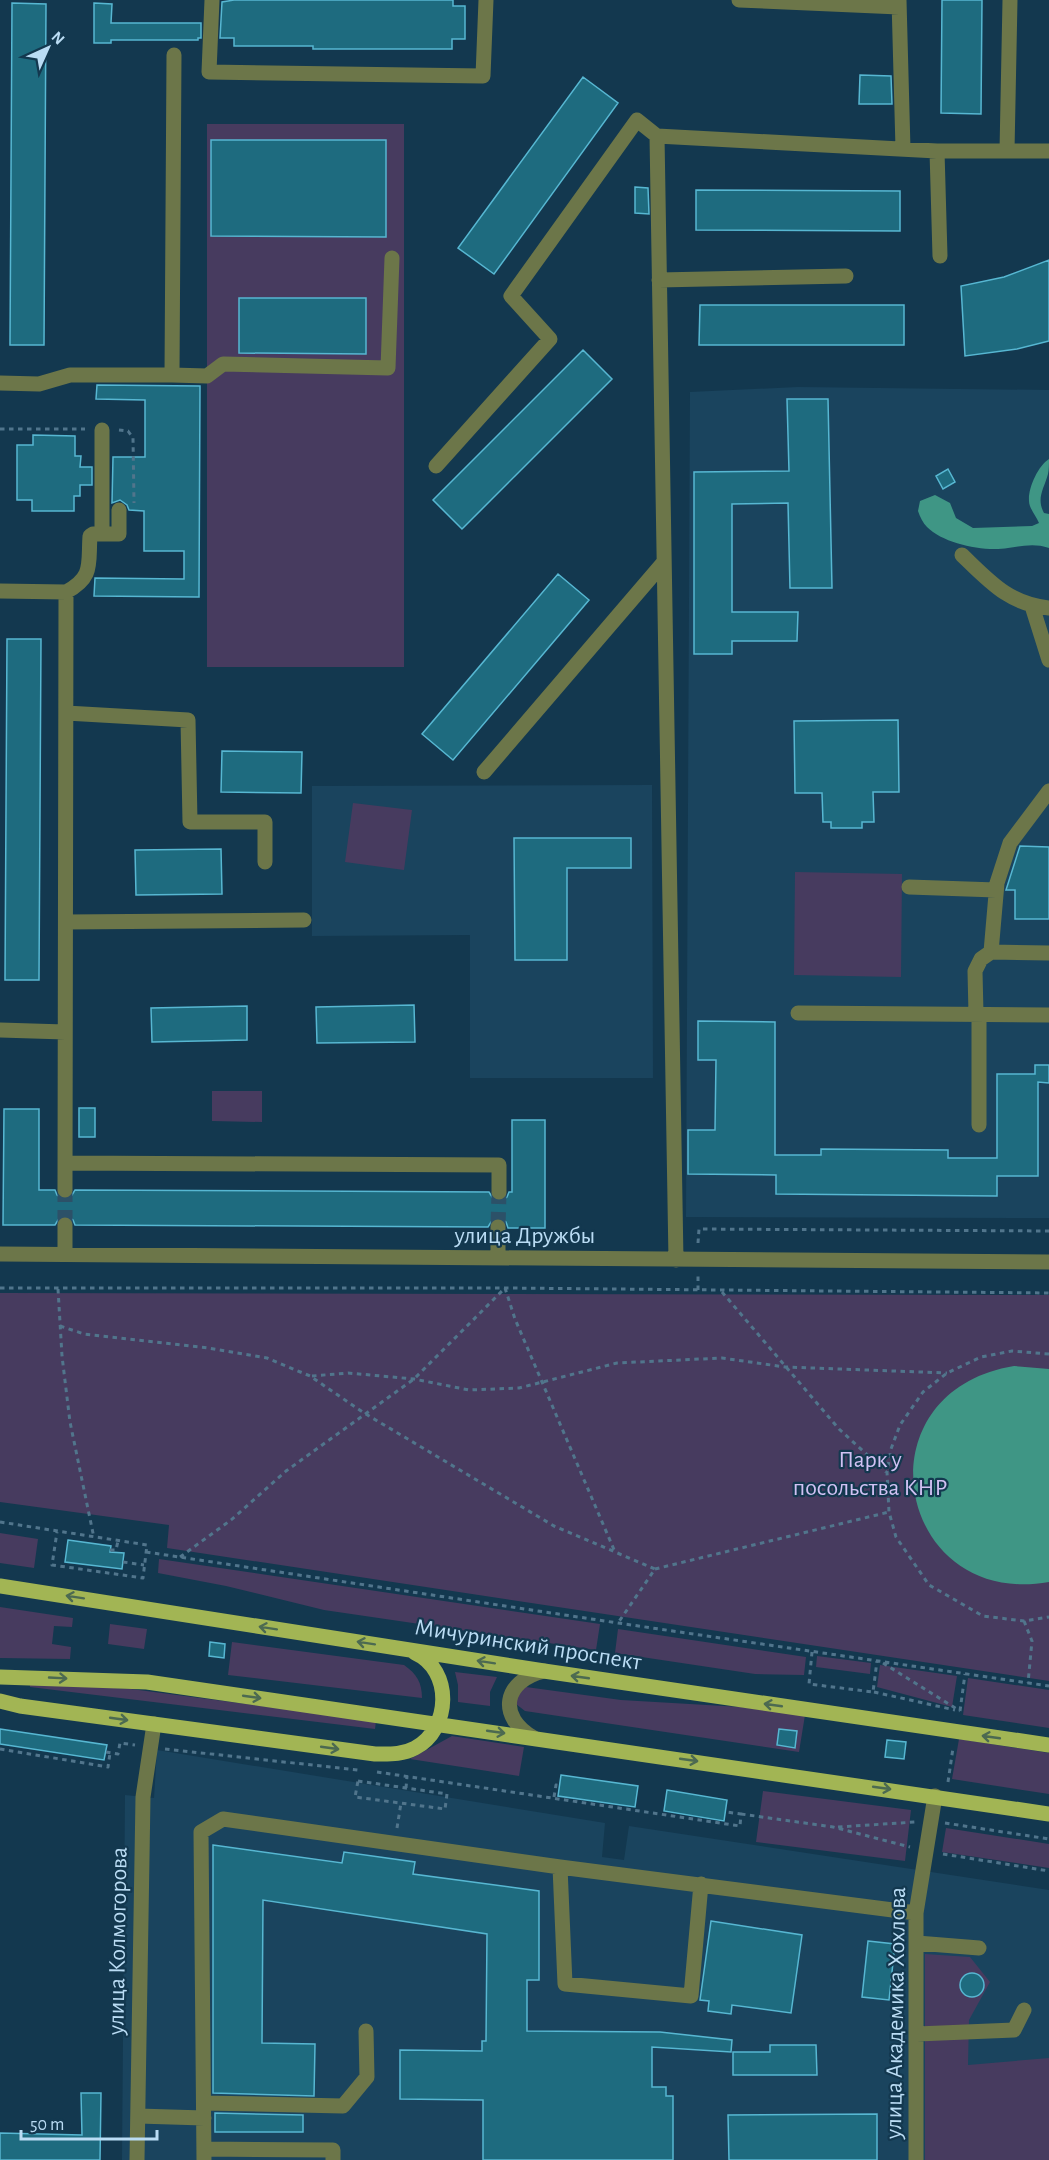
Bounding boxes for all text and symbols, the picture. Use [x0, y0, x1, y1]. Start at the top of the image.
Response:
north arrow [18, 18, 78, 78]
text: N [48, 29, 67, 48]
street label: улица Дружбы [454, 1224, 595, 1248]
park label: Парк у посольства КНР [793, 1448, 947, 1500]
one-way arrow [66, 1592, 86, 1603]
street label: Мичуринский проспект [413, 1615, 643, 1675]
one-way arrow [259, 1622, 278, 1633]
one-way arrow [357, 1638, 376, 1649]
one-way arrow [476, 1657, 496, 1668]
one-way arrow [571, 1671, 590, 1682]
one-way arrow [48, 1672, 68, 1683]
one-way arrow [242, 1692, 262, 1703]
one-way arrow [764, 1699, 783, 1710]
one-way arrow [109, 1714, 128, 1725]
one-way arrow [486, 1727, 505, 1738]
one-way arrow [982, 1731, 1002, 1742]
one-way arrow [320, 1742, 339, 1753]
one-way arrow [679, 1755, 698, 1766]
one-way arrow [872, 1783, 891, 1794]
street label: улица Колмогорова [104, 1847, 132, 2036]
street label: улица Академика Хохлова [882, 1887, 910, 2140]
scale bar [21, 2103, 158, 2141]
text: 50 m [30, 2116, 64, 2134]

